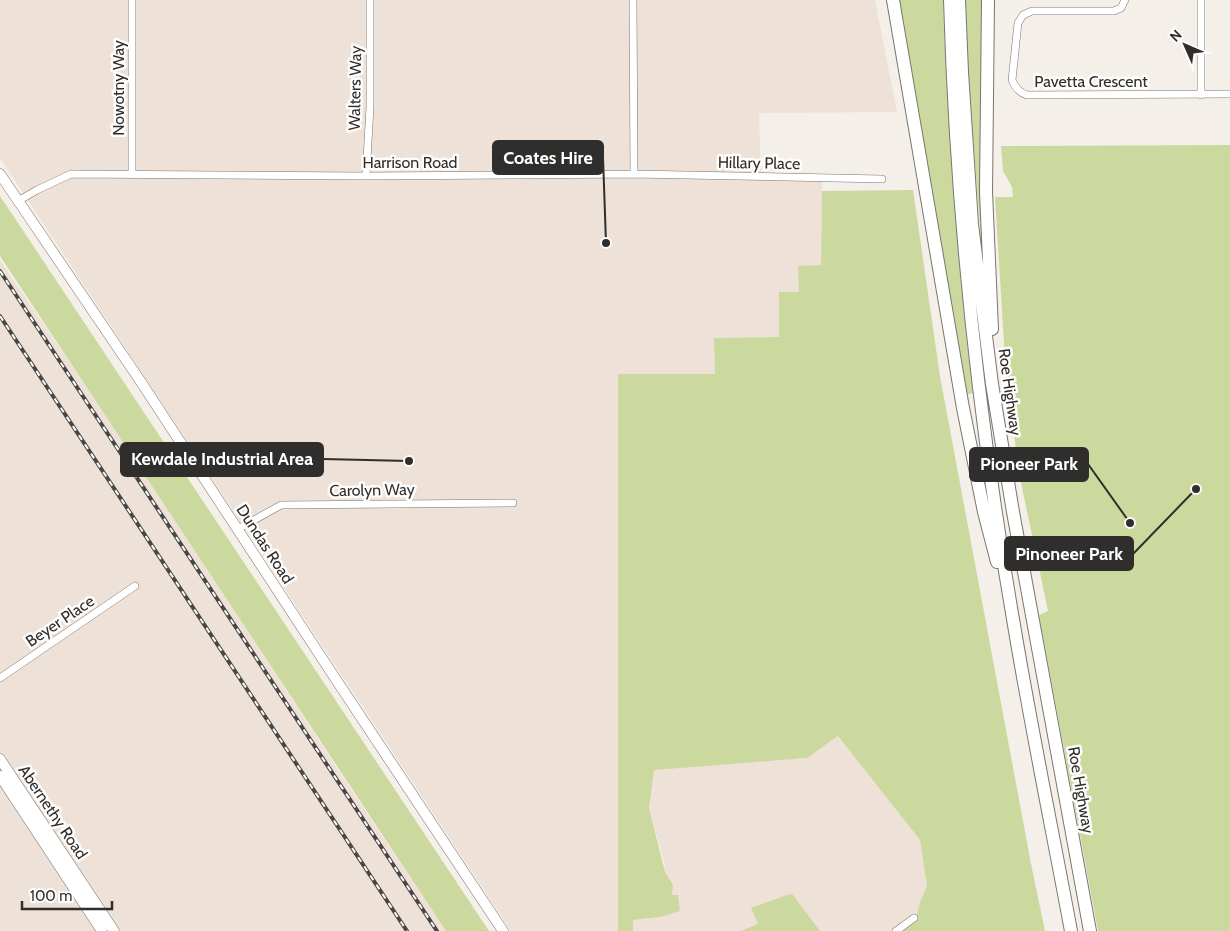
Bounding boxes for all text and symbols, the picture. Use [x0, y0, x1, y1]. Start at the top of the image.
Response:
north arrow [1160, 20, 1210, 70]
text: N [1166, 26, 1186, 46]
street label: Nowotny Way [109, 40, 128, 136]
street label: Walters Way [345, 46, 365, 130]
street label: Pavetta Crescent [1034, 72, 1148, 91]
callout: Coates Hire [493, 141, 603, 174]
text: Coates Hire [503, 147, 593, 169]
street label: Harrison Road [363, 153, 458, 172]
street label: Hillary Place [718, 153, 800, 173]
street label: Roe Highway [994, 347, 1026, 437]
callout: Kewdale Industrial Area [121, 443, 323, 476]
text: Kewdale Industrial Area [131, 448, 313, 470]
callout: Pioneer Park [970, 448, 1088, 481]
text: Pioneer Park [980, 453, 1078, 475]
street label: Carolyn Way [329, 480, 415, 500]
street label: Dundas Road [232, 501, 298, 587]
callout: Pinoneer Park [1005, 537, 1133, 570]
text: Pinoneer Park [1015, 543, 1123, 565]
street label: Beyer Place [22, 591, 98, 651]
street label: Roe Highway [1064, 745, 1098, 835]
street label: Abernethy Road [15, 761, 91, 863]
scale bar [22, 878, 112, 910]
text: 100 m [30, 887, 72, 905]

